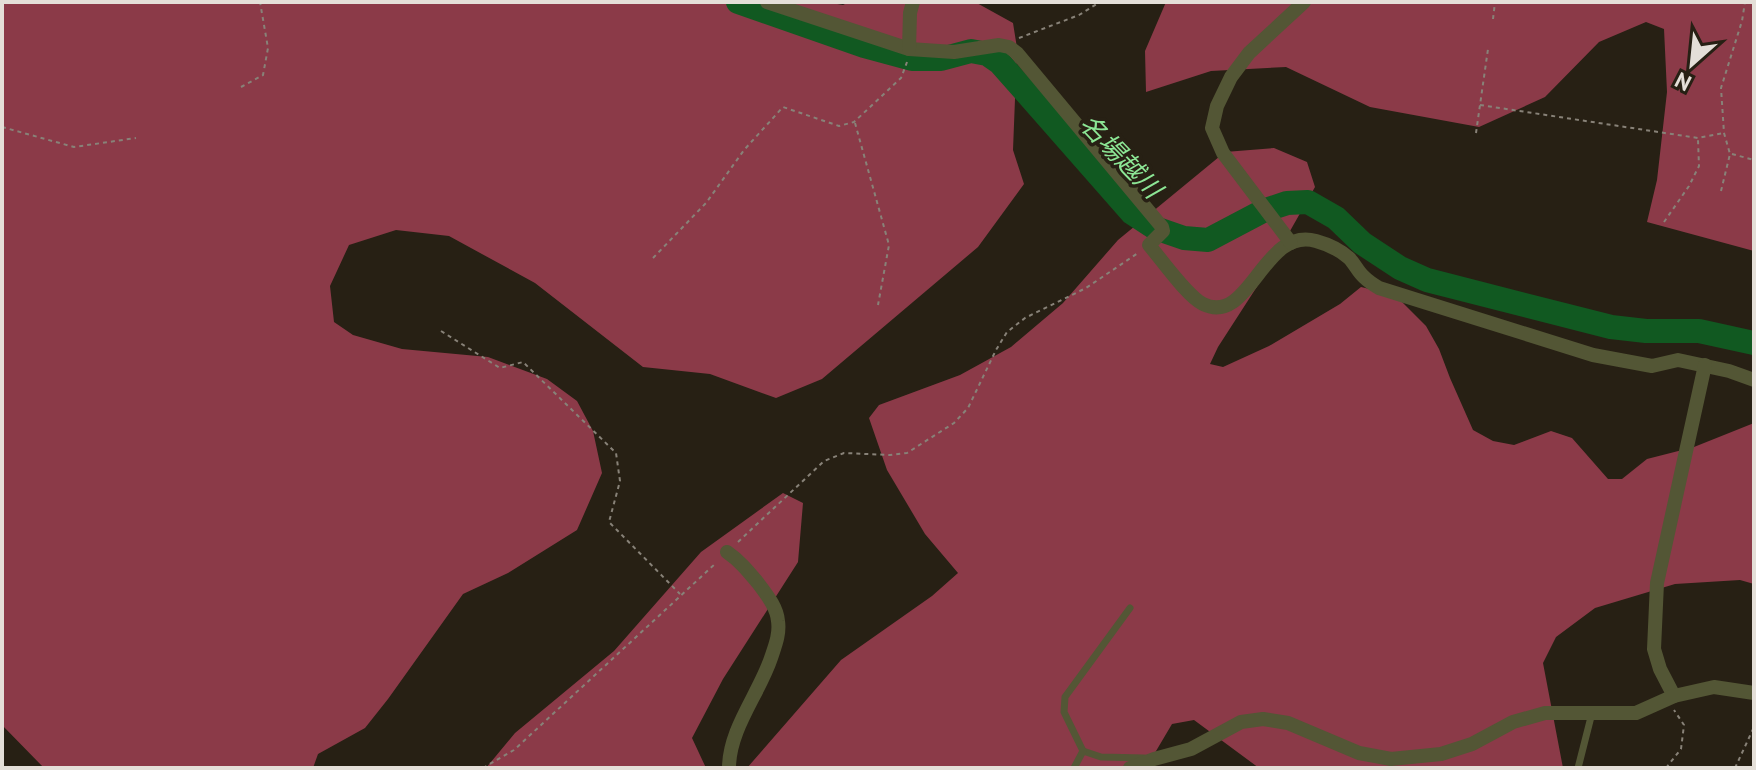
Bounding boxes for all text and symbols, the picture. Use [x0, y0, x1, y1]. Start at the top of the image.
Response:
north arrow [1652, 24, 1732, 104]
text: N [1670, 66, 1696, 98]
water label: 名場越川 [1073, 107, 1171, 207]

